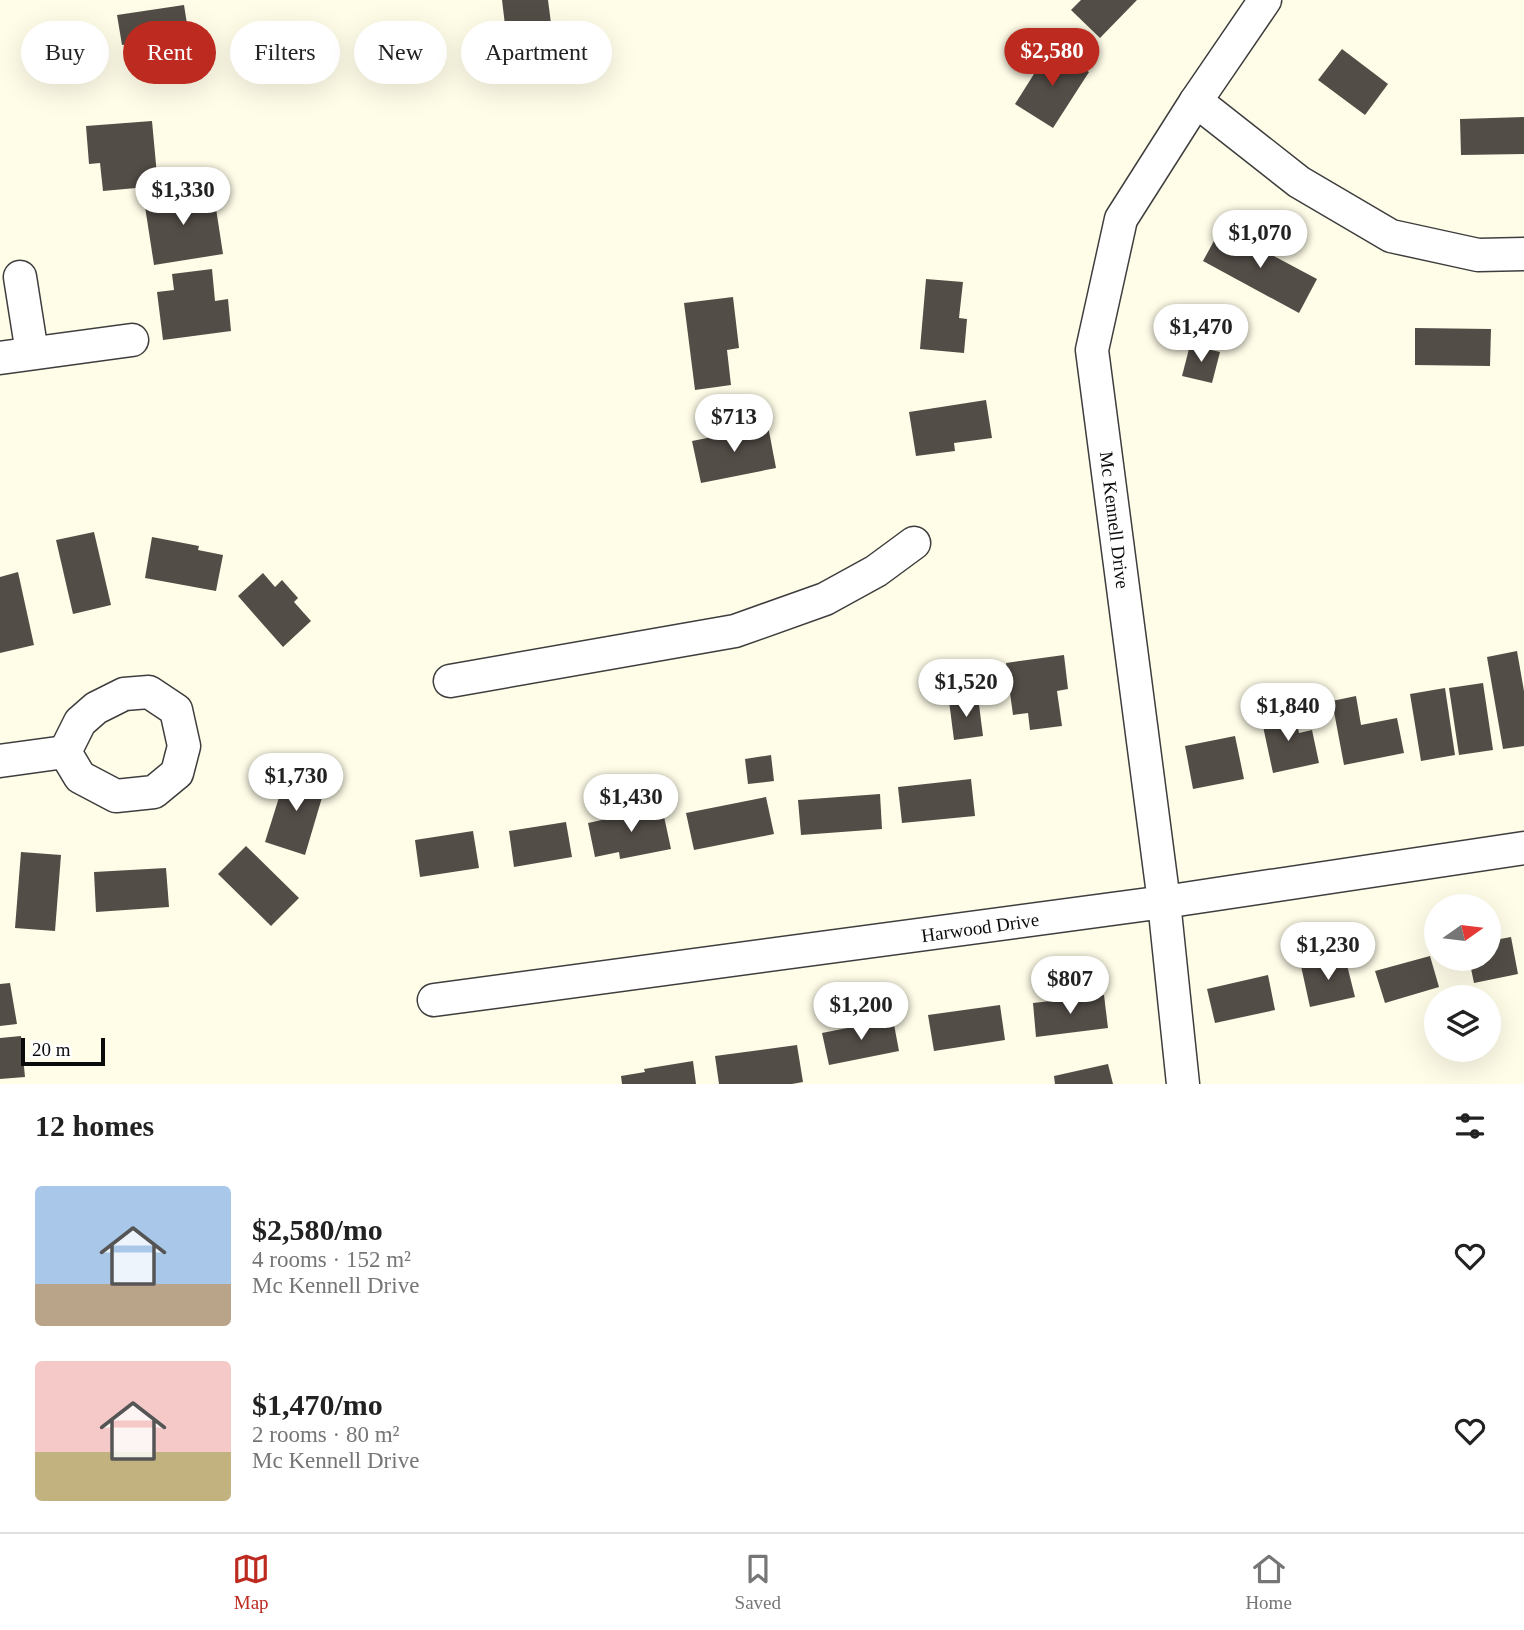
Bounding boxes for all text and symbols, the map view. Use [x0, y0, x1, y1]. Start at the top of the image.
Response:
chip: Buy [21, 21, 109, 84]
chip: Rent [123, 21, 216, 84]
chip: Filters [230, 21, 340, 84]
chip: New [354, 21, 447, 84]
chip: Apartment [461, 21, 612, 84]
pin: $2,580 [995, 28, 1109, 88]
text: $2,580 [1020, 38, 1084, 63]
pin: $1,330 [126, 168, 240, 227]
text: $1,330 [151, 177, 215, 202]
pin: $1,070 [1203, 210, 1317, 270]
text: $1,070 [1228, 220, 1292, 245]
pin: $1,470 [1144, 304, 1258, 364]
text: $1,470 [1169, 314, 1233, 339]
pin: $713 [693, 394, 775, 454]
text: $713 [711, 404, 757, 429]
street label: Mc Kennell Drive [1096, 450, 1133, 590]
pin: $1,520 [909, 660, 1023, 719]
text: $1,520 [934, 669, 998, 694]
pin: $1,840 [1231, 684, 1345, 743]
text: $1,840 [1256, 693, 1320, 718]
pin: $1,730 [239, 754, 353, 813]
text: $1,730 [264, 763, 328, 788]
pin: $1,430 [574, 774, 688, 834]
text: $1,430 [599, 784, 663, 809]
north arrow [1424, 894, 1502, 971]
map controls [1424, 894, 1501, 1062]
street label: Harwood Drive [920, 909, 1040, 946]
pin: $1,230 [1271, 922, 1385, 982]
text: $1,230 [1296, 932, 1360, 957]
pin: $807 [1029, 956, 1111, 1016]
text: $807 [1047, 966, 1093, 991]
pin: $1,200 [804, 982, 918, 1042]
button: layers [1424, 985, 1501, 1062]
text: $1,200 [829, 992, 893, 1017]
scale bar [21, 1035, 105, 1067]
text: 20 m [32, 1039, 71, 1060]
icon: filters [1451, 1107, 1489, 1145]
text: 12 homes [35, 1109, 154, 1142]
text: $2,580/mo [252, 1213, 383, 1246]
icon: home [91, 1214, 175, 1298]
icon: heart [1451, 1237, 1489, 1275]
text: 4 rooms · 152 m² [252, 1247, 411, 1272]
text: Mc Kennell Drive [252, 1273, 419, 1298]
text: $1,470/mo [252, 1388, 383, 1421]
icon: home [91, 1389, 175, 1473]
icon: heart [1451, 1412, 1489, 1450]
text: 2 rooms · 80 m² [252, 1422, 399, 1447]
text: Mc Kennell Drive [252, 1448, 419, 1473]
tab: Map [232, 1550, 270, 1614]
tab: Saved [735, 1550, 781, 1614]
tab: Home [1245, 1550, 1292, 1614]

